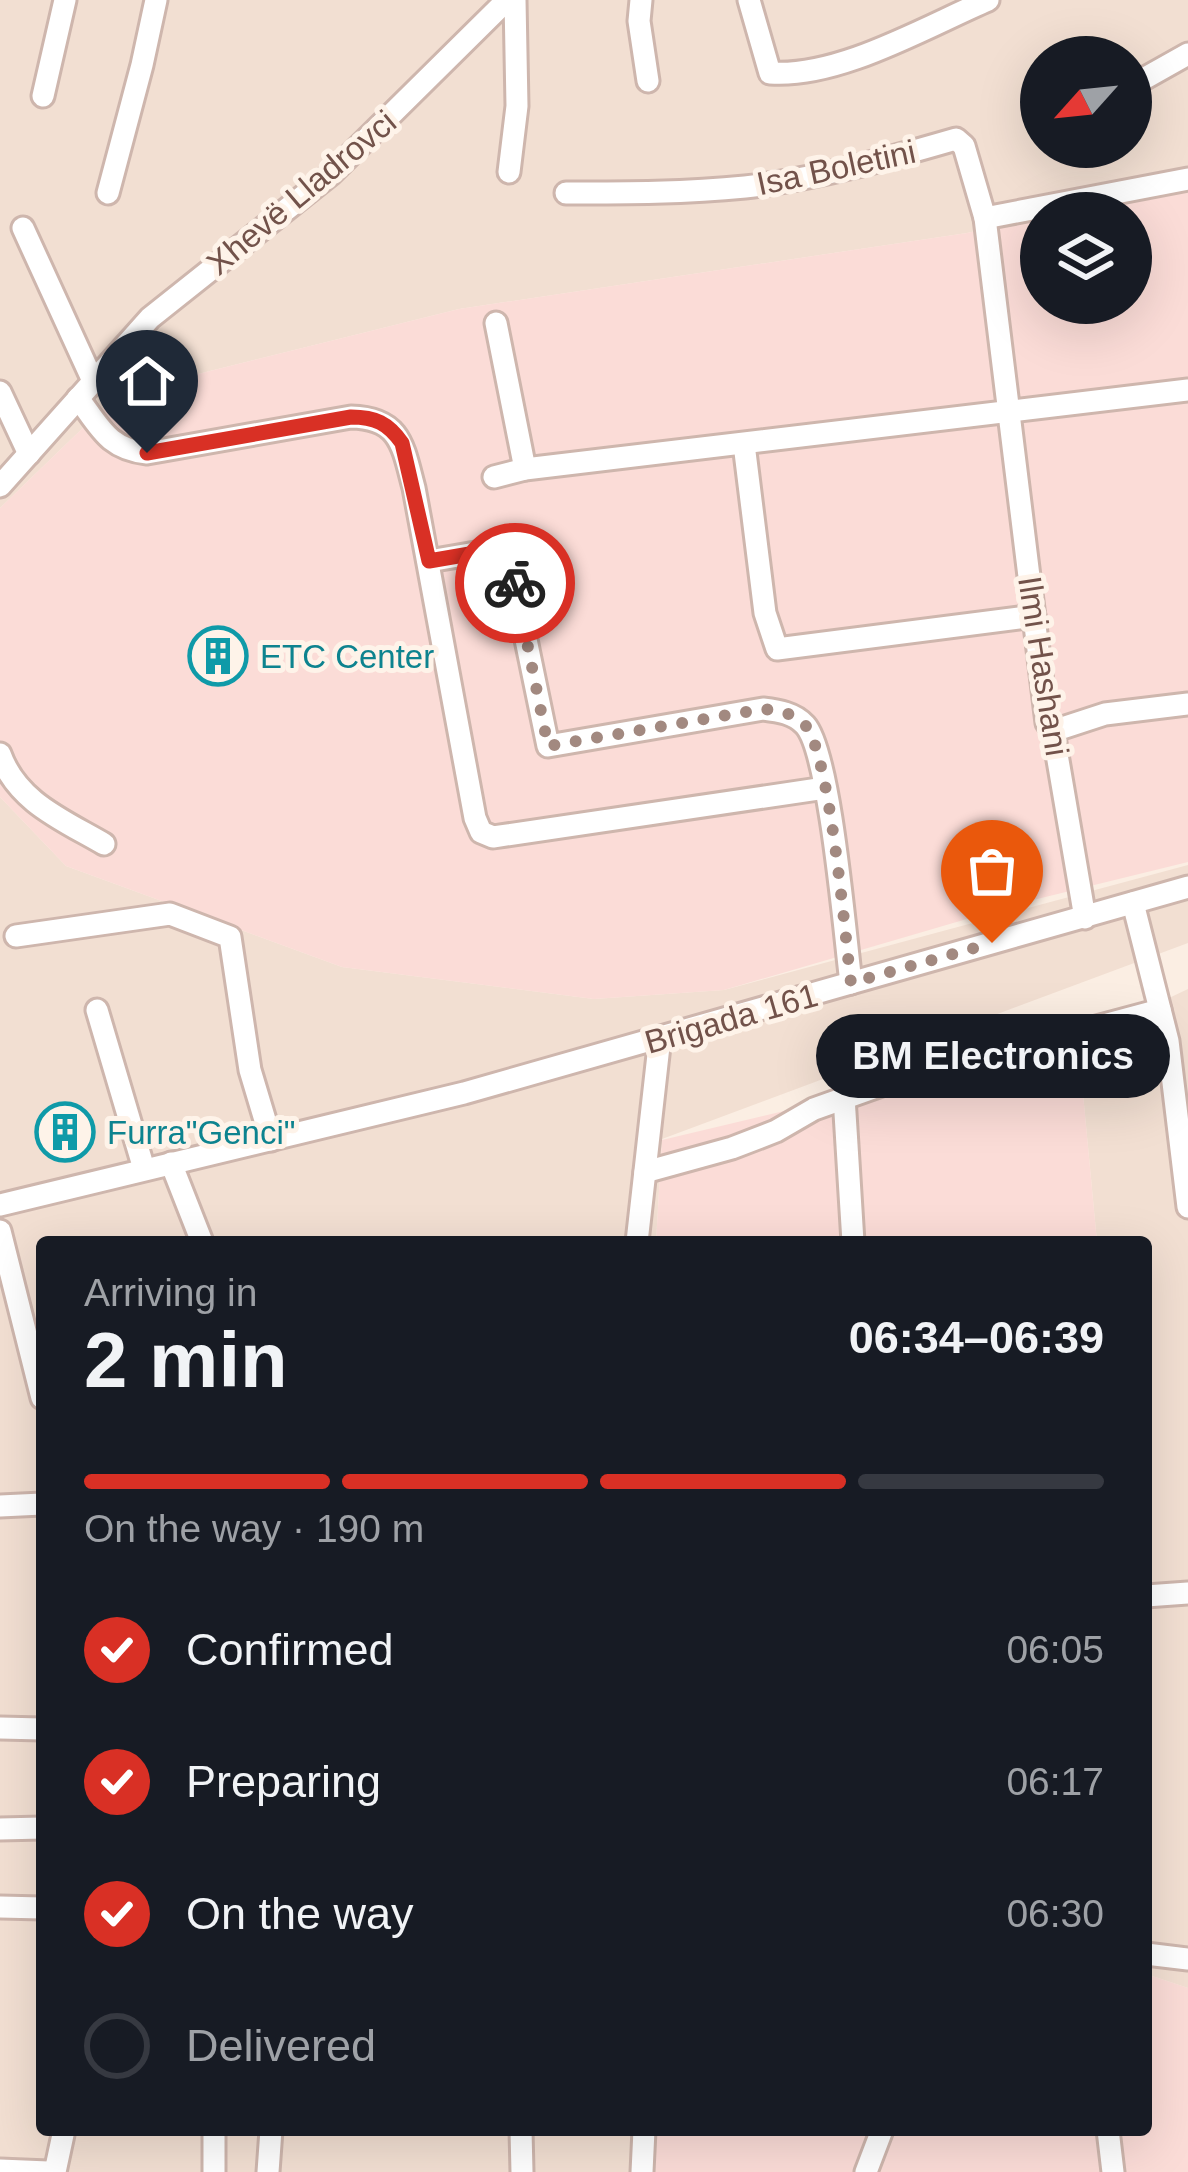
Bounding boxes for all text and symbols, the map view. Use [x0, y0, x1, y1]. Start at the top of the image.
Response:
north arrow [1020, 36, 1152, 168]
map controls [1020, 36, 1152, 324]
street label: Xhevë Lladrovci [199, 103, 403, 282]
street label: Isa Boletini [753, 133, 919, 202]
button: layers [1020, 192, 1152, 324]
pin [96, 330, 198, 453]
icon: home [114, 348, 180, 414]
courier [455, 523, 575, 643]
icon: bike [482, 550, 548, 616]
street label: Ilmi Hashani [1011, 574, 1076, 759]
building icon: ETC Center [187, 625, 249, 687]
place label: ETC Center [260, 638, 434, 675]
pin [941, 820, 1043, 943]
icon: bag [959, 838, 1025, 904]
street label: Brigada 161 [640, 976, 822, 1061]
callout: BM Electronics [815, 1015, 1169, 1099]
text: BM Electronics [852, 1034, 1134, 1077]
building icon: Furra"Genci" [34, 1101, 96, 1163]
place label: Furra"Genci" [107, 1114, 295, 1151]
text: Arriving in [84, 1271, 257, 1314]
text: 06:34–06:39 [849, 1312, 1104, 1363]
text: 2 min [84, 1316, 288, 1404]
text: On the way · 190 m [84, 1507, 424, 1550]
icon: check [84, 1617, 150, 1683]
text: Confirmed [186, 1624, 394, 1675]
text: 06:05 [1006, 1628, 1104, 1671]
icon: check [84, 1749, 150, 1815]
text: Preparing [186, 1756, 381, 1807]
text: 06:17 [1006, 1760, 1104, 1803]
icon: check [84, 1881, 150, 1947]
text: On the way [186, 1888, 414, 1939]
text: 06:30 [1006, 1892, 1104, 1935]
text: Delivered [186, 2020, 376, 2071]

